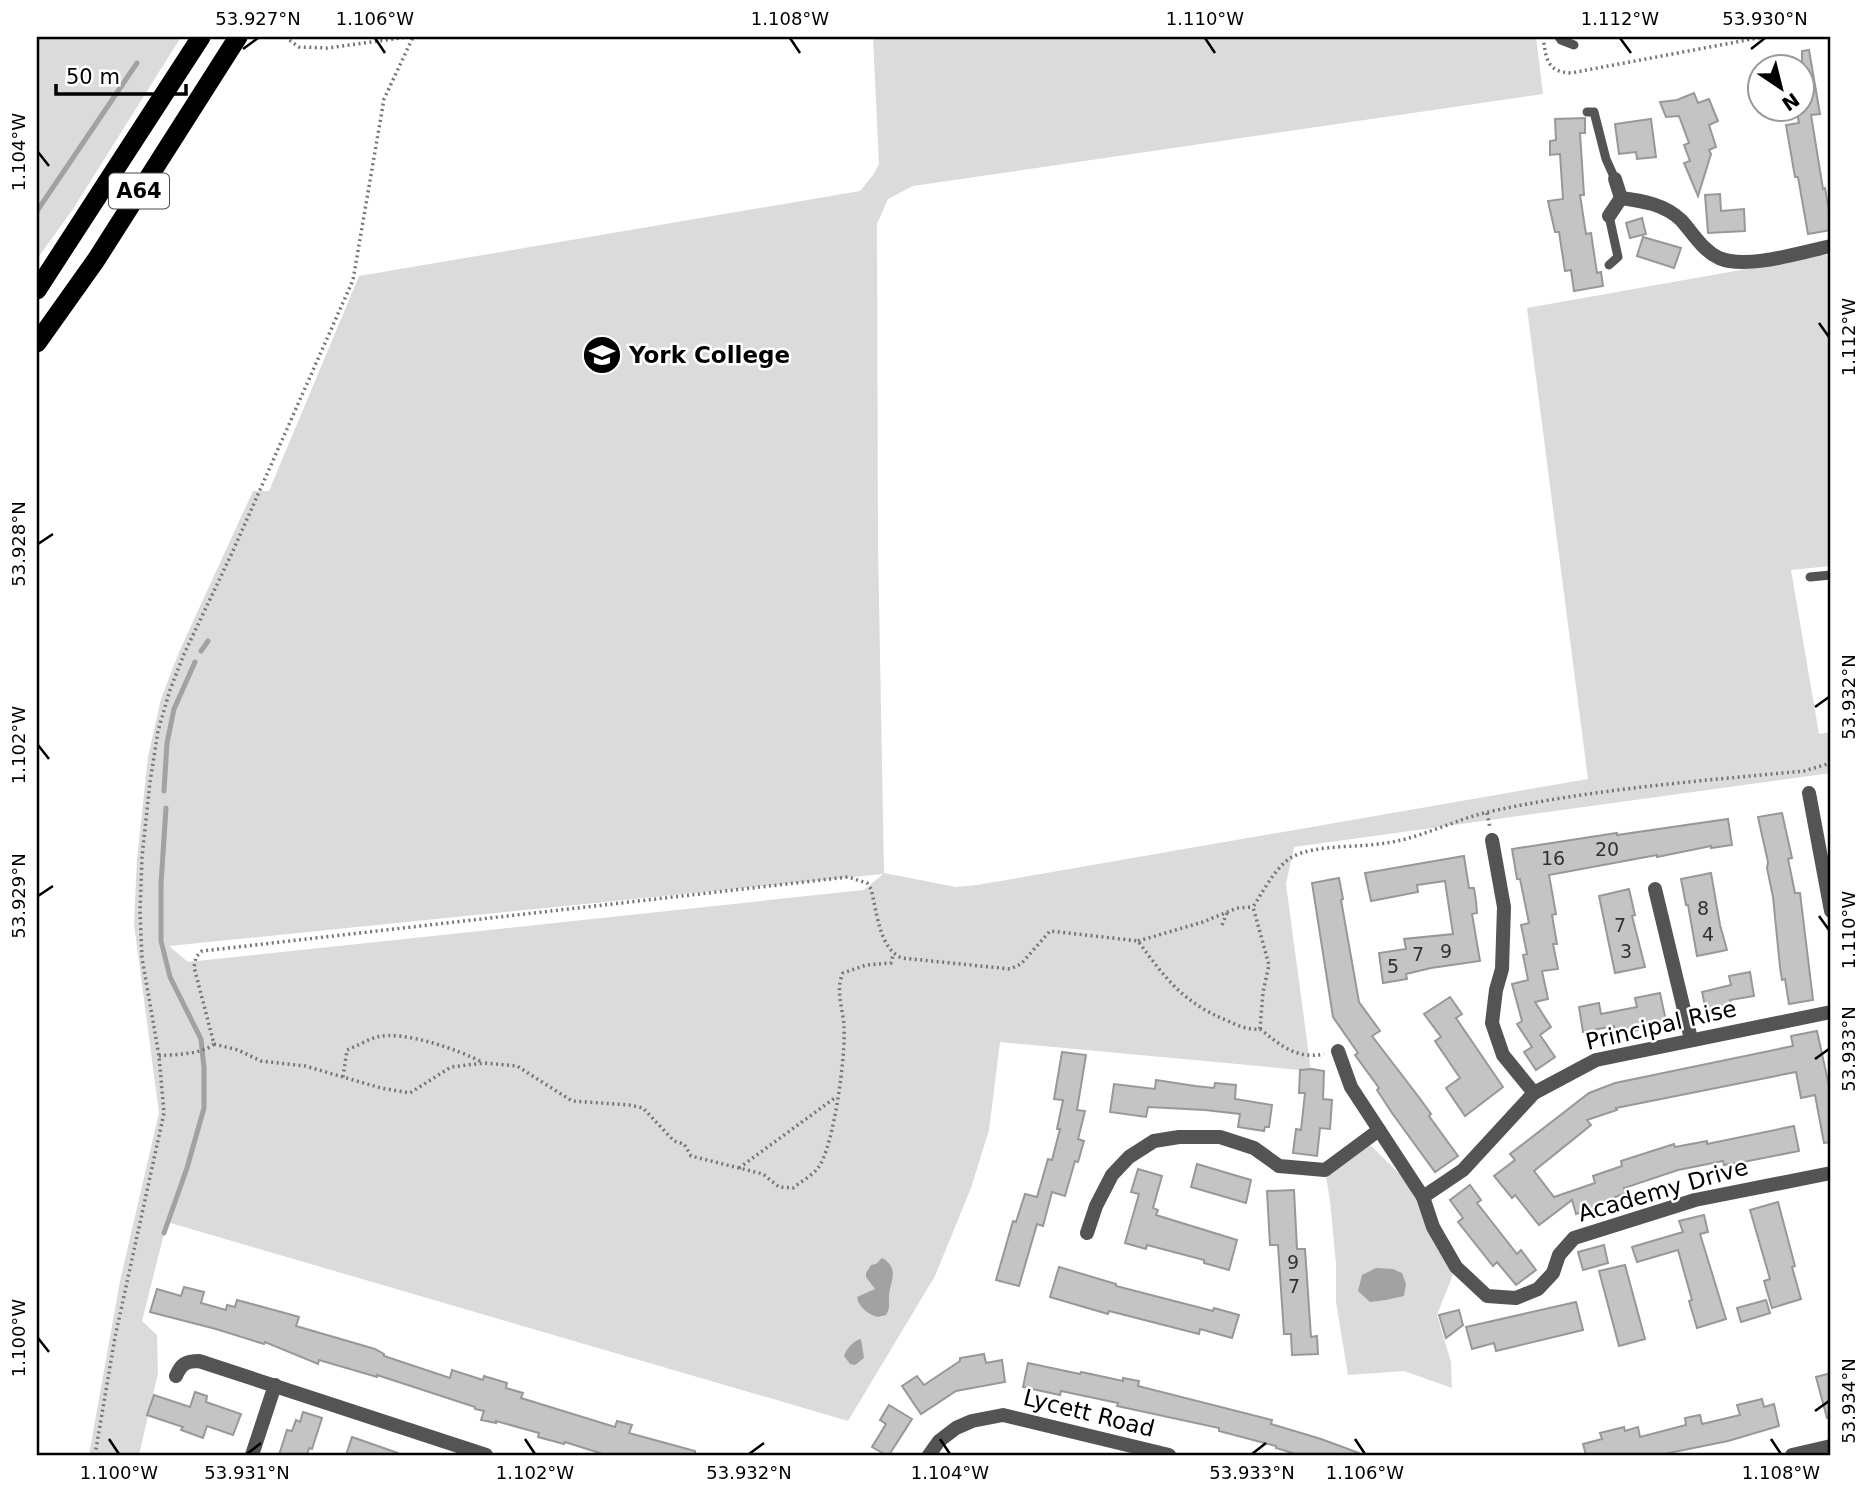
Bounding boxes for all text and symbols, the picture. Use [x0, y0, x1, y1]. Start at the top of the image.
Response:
text: 53.927°N [215, 8, 301, 29]
text: 1.106°W [336, 8, 414, 29]
text: 1.108°W [751, 8, 829, 29]
text: 1.110°W [1166, 8, 1244, 29]
text: 1.112°W [1581, 8, 1659, 29]
text: 53.930°N [1722, 8, 1808, 29]
scale bar [56, 52, 186, 96]
north arrow [1745, 52, 1815, 122]
text: 50 m [66, 65, 120, 89]
text: N [1778, 88, 1804, 115]
text: 1.104°W [8, 113, 29, 191]
road number: A64 [109, 174, 169, 208]
text: 1.112°W [1838, 298, 1859, 376]
school or university icon: York College [581, 334, 623, 376]
place label: York College [628, 342, 790, 368]
text: 53.928°N [8, 501, 29, 587]
text: 53.932°N [1838, 654, 1859, 740]
text: 1.102°W [8, 706, 29, 784]
house number: 20 [1595, 838, 1619, 860]
house number: 16 [1541, 847, 1565, 869]
text: 53.929°N [8, 853, 29, 939]
text: 1.110°W [1838, 891, 1859, 969]
house number: 8 [1697, 897, 1709, 919]
house number: 7 [1614, 914, 1626, 936]
house number: 4 [1702, 923, 1714, 945]
house number: 9 [1440, 940, 1452, 962]
house number: 3 [1620, 940, 1632, 962]
house number: 7 [1412, 943, 1424, 965]
house number: 5 [1387, 955, 1399, 977]
street label: Principal Rise [1583, 995, 1739, 1055]
text: 53.933°N [1838, 1006, 1859, 1092]
street label: Academy Drive [1575, 1153, 1751, 1227]
house number: 9 [1287, 1251, 1299, 1273]
house number: 7 [1288, 1275, 1300, 1297]
text: 1.100°W [8, 1299, 29, 1377]
text: 53.934°N [1838, 1358, 1859, 1444]
street label: Lycett Road [1021, 1384, 1157, 1442]
text: 1.100°W [80, 1462, 158, 1483]
text: 53.931°N [204, 1462, 290, 1483]
text: 1.102°W [496, 1462, 574, 1483]
text: 53.932°N [706, 1462, 792, 1483]
text: 1.104°W [911, 1462, 989, 1483]
text: 53.933°N [1209, 1462, 1295, 1483]
text: 1.106°W [1326, 1462, 1404, 1483]
text: 1.108°W [1742, 1462, 1820, 1483]

